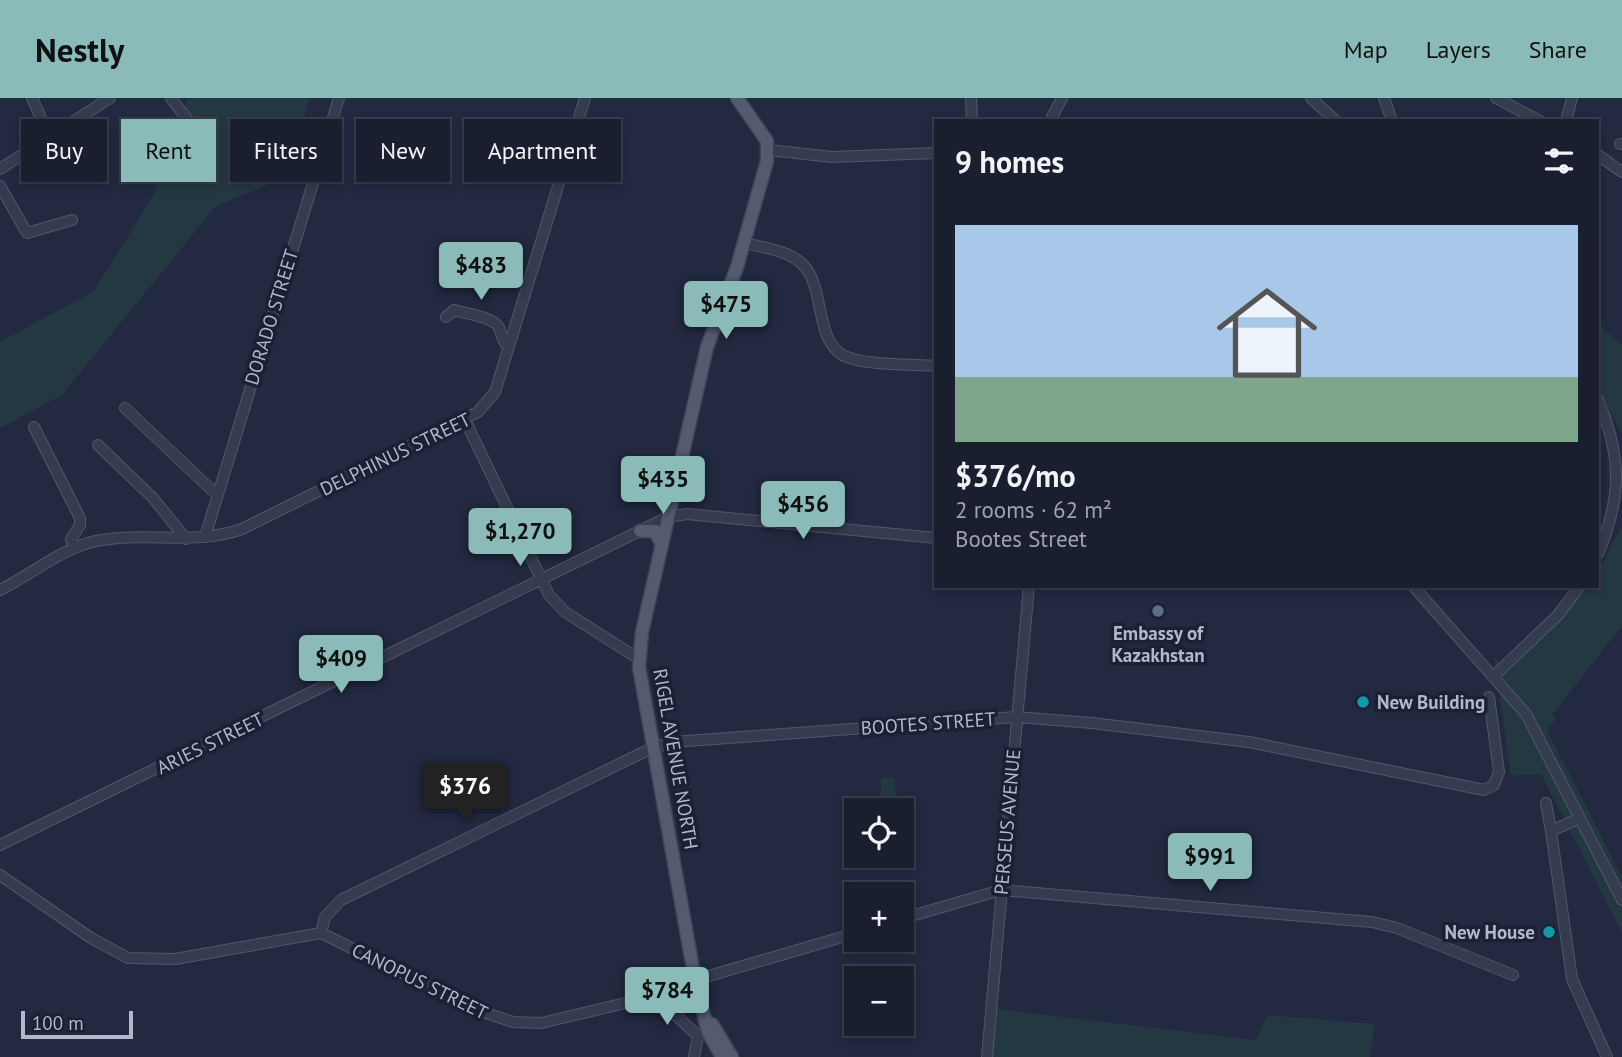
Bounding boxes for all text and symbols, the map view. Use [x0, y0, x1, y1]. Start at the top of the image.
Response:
text: Nestly [35, 28, 124, 71]
text: Map [1344, 34, 1388, 65]
text: Layers [1426, 34, 1491, 65]
text: Share [1529, 34, 1587, 65]
chip: Buy [21, 119, 107, 182]
chip: Rent [121, 119, 216, 182]
chip: Filters [230, 119, 342, 182]
chip: New [356, 119, 450, 182]
chip: Apartment [464, 119, 621, 182]
text: 9 homes [955, 142, 1064, 181]
icon: filters [1540, 142, 1578, 180]
pin: $483 [440, 242, 522, 302]
street label: DORADO STREET [239, 246, 303, 388]
text: $483 [455, 250, 507, 279]
icon: home [1204, 270, 1330, 396]
pin: $475 [685, 282, 767, 341]
text: $475 [700, 289, 752, 318]
street label: DELPHINUS STREET [316, 407, 475, 501]
pin: $435 [622, 456, 704, 516]
text: $376/mo [955, 456, 1076, 495]
text: $435 [637, 464, 689, 493]
pin: $456 [762, 482, 844, 541]
text: $456 [777, 489, 829, 518]
text: 2 rooms · 62 m² [955, 495, 1112, 524]
pin: $1,270 [463, 508, 577, 568]
text: $1,270 [484, 516, 556, 545]
text: Bootes Street [955, 524, 1087, 553]
marker: Embassy of Kazakhstan [1150, 603, 1166, 619]
place label: Embassy of Kazakhstan [1111, 621, 1205, 667]
pin: $409 [300, 636, 382, 695]
text: $409 [315, 643, 367, 672]
street label: RIGEL AVENUE NORTH [648, 667, 704, 851]
place label: New Building [1377, 690, 1485, 714]
marker: New Building [1355, 694, 1371, 710]
street label: BOOTES STREET [860, 706, 997, 740]
street label: ARIES STREET [153, 707, 268, 779]
street label: PERSEUS AVENUE [989, 748, 1025, 896]
pin: $376 [424, 764, 506, 823]
text: $376 [439, 771, 491, 800]
map controls [844, 798, 914, 1036]
button: locate [844, 798, 914, 868]
pin: $991 [1169, 834, 1251, 893]
text: $991 [1184, 841, 1236, 870]
button: + [844, 882, 914, 952]
place label: New House [1444, 920, 1535, 944]
marker: New House [1541, 924, 1557, 940]
street label: CANOPUS STREET [348, 938, 492, 1024]
button: − [844, 966, 914, 1036]
pin: $784 [626, 968, 708, 1027]
text: $784 [641, 975, 693, 1004]
scale bar [21, 1008, 133, 1040]
text: 100 m [32, 1011, 84, 1035]

